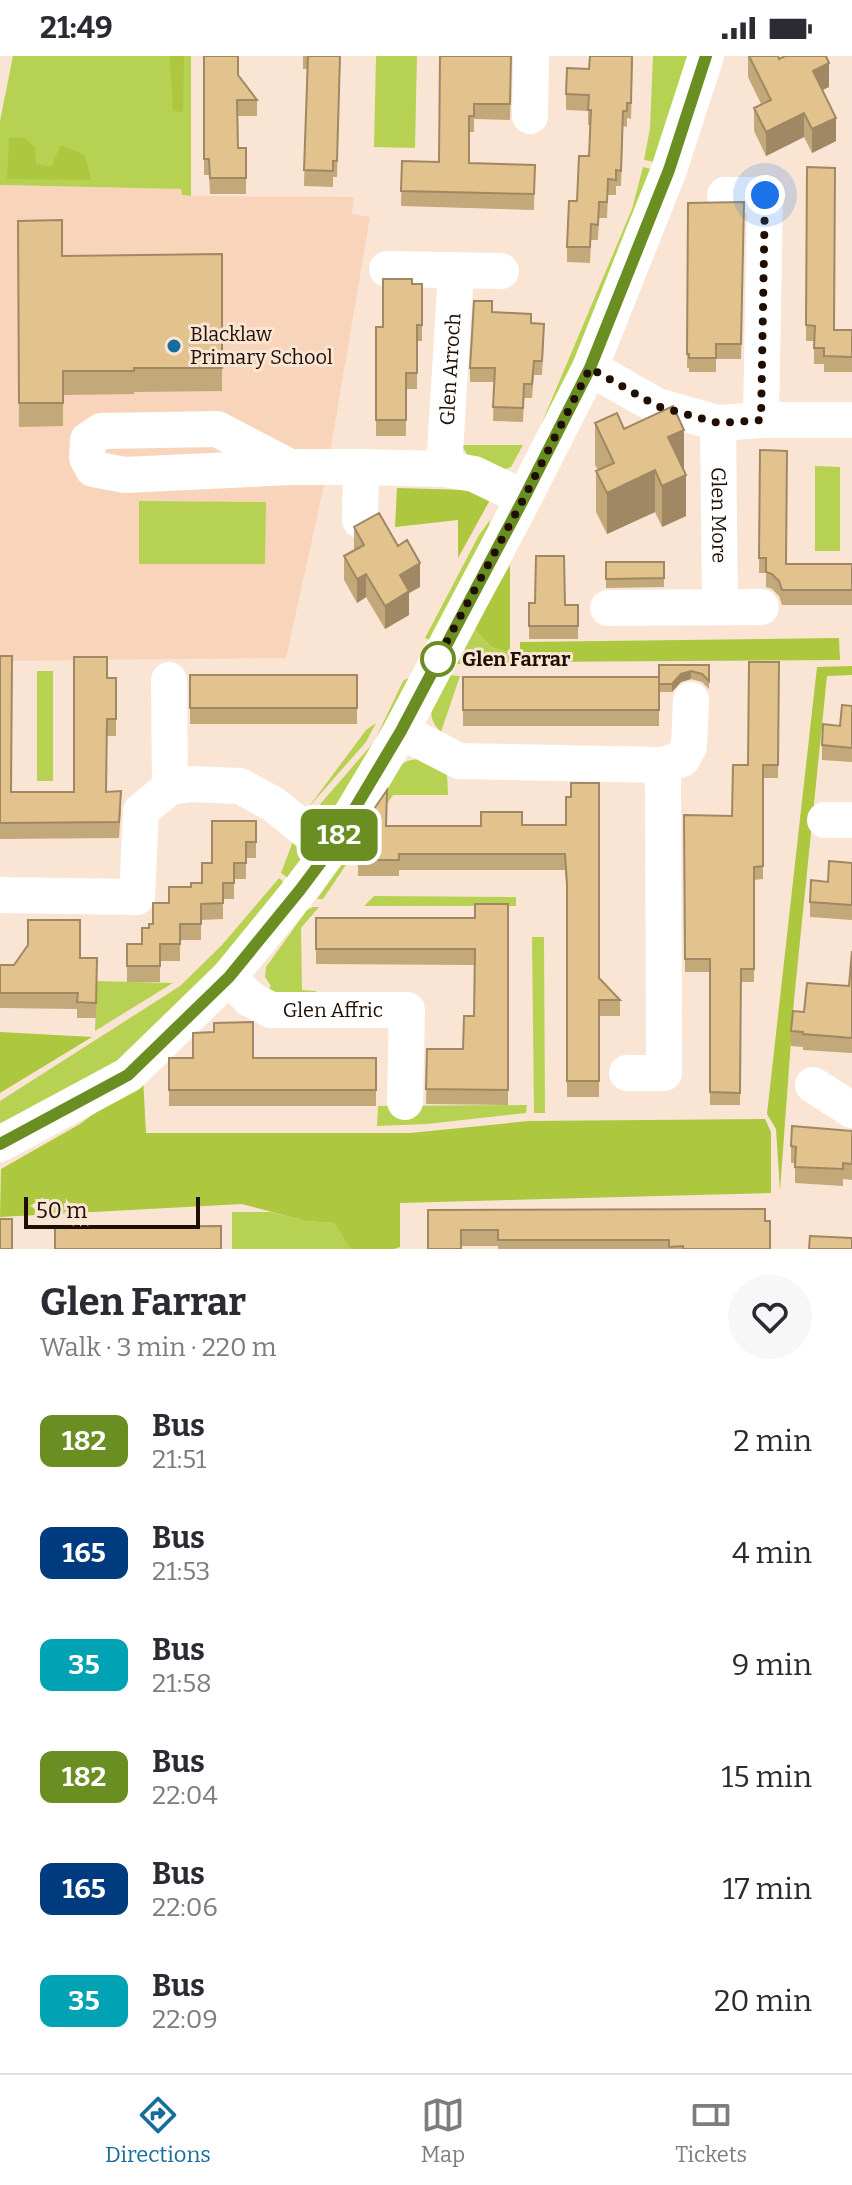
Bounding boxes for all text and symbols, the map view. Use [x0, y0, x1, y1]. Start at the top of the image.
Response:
text: 21:49 [40, 10, 113, 46]
your location [745, 175, 785, 215]
street label: Glen Arroch [435, 312, 465, 426]
place label: Blacklaw Primary School [190, 322, 333, 369]
marker: Blacklaw Primary School [165, 337, 183, 355]
street label: Glen More [706, 467, 732, 563]
marker: Glen Farrar [421, 642, 455, 676]
place label: Glen Farrar [462, 647, 571, 671]
line badge: 182 [293, 809, 385, 861]
text: 182 [317, 818, 361, 851]
street label: Glen Affric [283, 998, 383, 1022]
scale bar [24, 1193, 200, 1229]
text: 50 m [36, 1197, 87, 1224]
button: heart [728, 1275, 812, 1359]
text: Glen Farrar [40, 1279, 246, 1325]
text: Walk · 3 min · 220 m [40, 1332, 277, 1363]
text: Bus [152, 1408, 205, 1444]
text: 2 min [733, 1423, 812, 1459]
text: 182 [62, 1424, 106, 1457]
text: 21:51 [152, 1444, 206, 1475]
text: Bus [152, 1520, 205, 1556]
text: 4 min [732, 1535, 812, 1571]
text: 165 [62, 1536, 106, 1569]
text: 21:53 [152, 1556, 210, 1587]
text: Bus [152, 1632, 205, 1668]
text: 9 min [732, 1647, 812, 1683]
text: 35 [68, 1648, 100, 1681]
text: 21:58 [152, 1668, 212, 1699]
text: Bus [152, 1744, 205, 1780]
text: 15 min [721, 1759, 812, 1795]
text: 182 [62, 1760, 106, 1793]
text: 22:04 [152, 1780, 218, 1811]
text: Bus [152, 1856, 205, 1892]
text: 17 min [723, 1871, 812, 1907]
text: 165 [62, 1872, 106, 1905]
text: 22:06 [152, 1892, 218, 1923]
text: Bus [152, 1968, 205, 2004]
text: 20 min [714, 1983, 812, 2019]
text: 35 [68, 1984, 100, 2017]
text: 22:09 [152, 2004, 218, 2035]
tab: Directions [105, 2093, 211, 2168]
tab: Map [421, 2093, 465, 2168]
tab: Tickets [675, 2093, 747, 2168]

